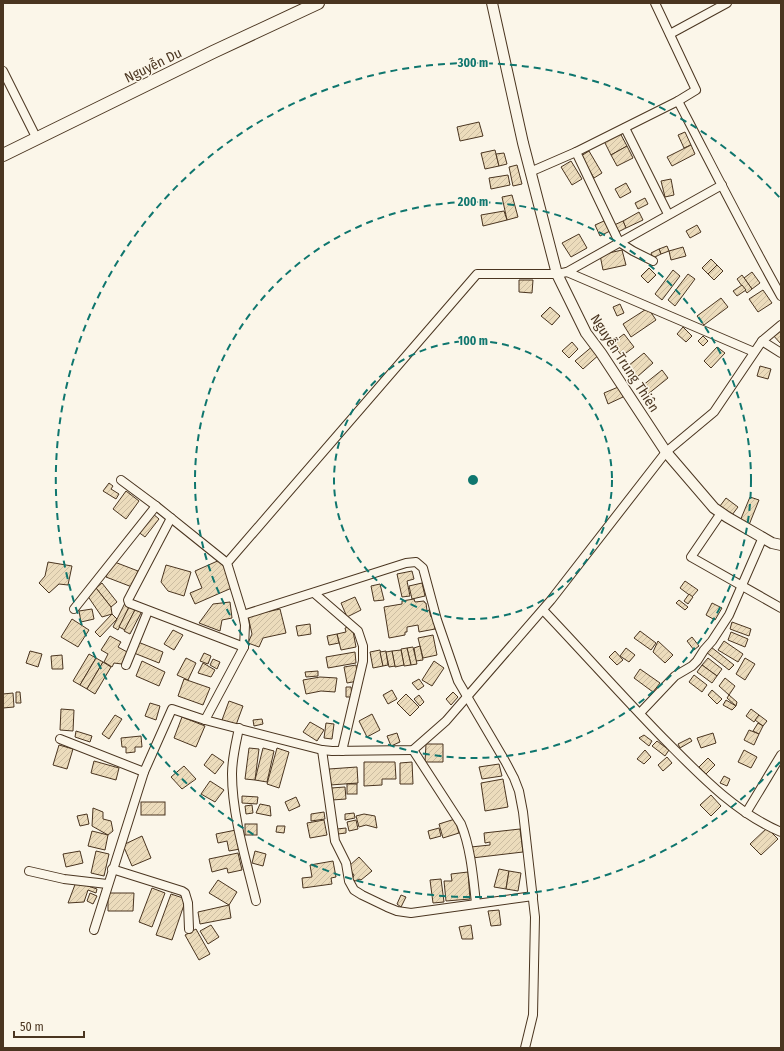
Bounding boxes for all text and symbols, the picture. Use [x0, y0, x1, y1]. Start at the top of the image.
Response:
street label: Nguyễn Du [122, 44, 185, 87]
text: 300 m [457, 56, 488, 70]
text: 200 m [457, 195, 488, 209]
street label: Nguyễn Trung Thiên [587, 311, 663, 415]
text: 100 m [458, 334, 488, 348]
centre of rings [466, 473, 480, 487]
scale bar [14, 1013, 84, 1039]
text: 50 m [20, 1020, 44, 1034]

